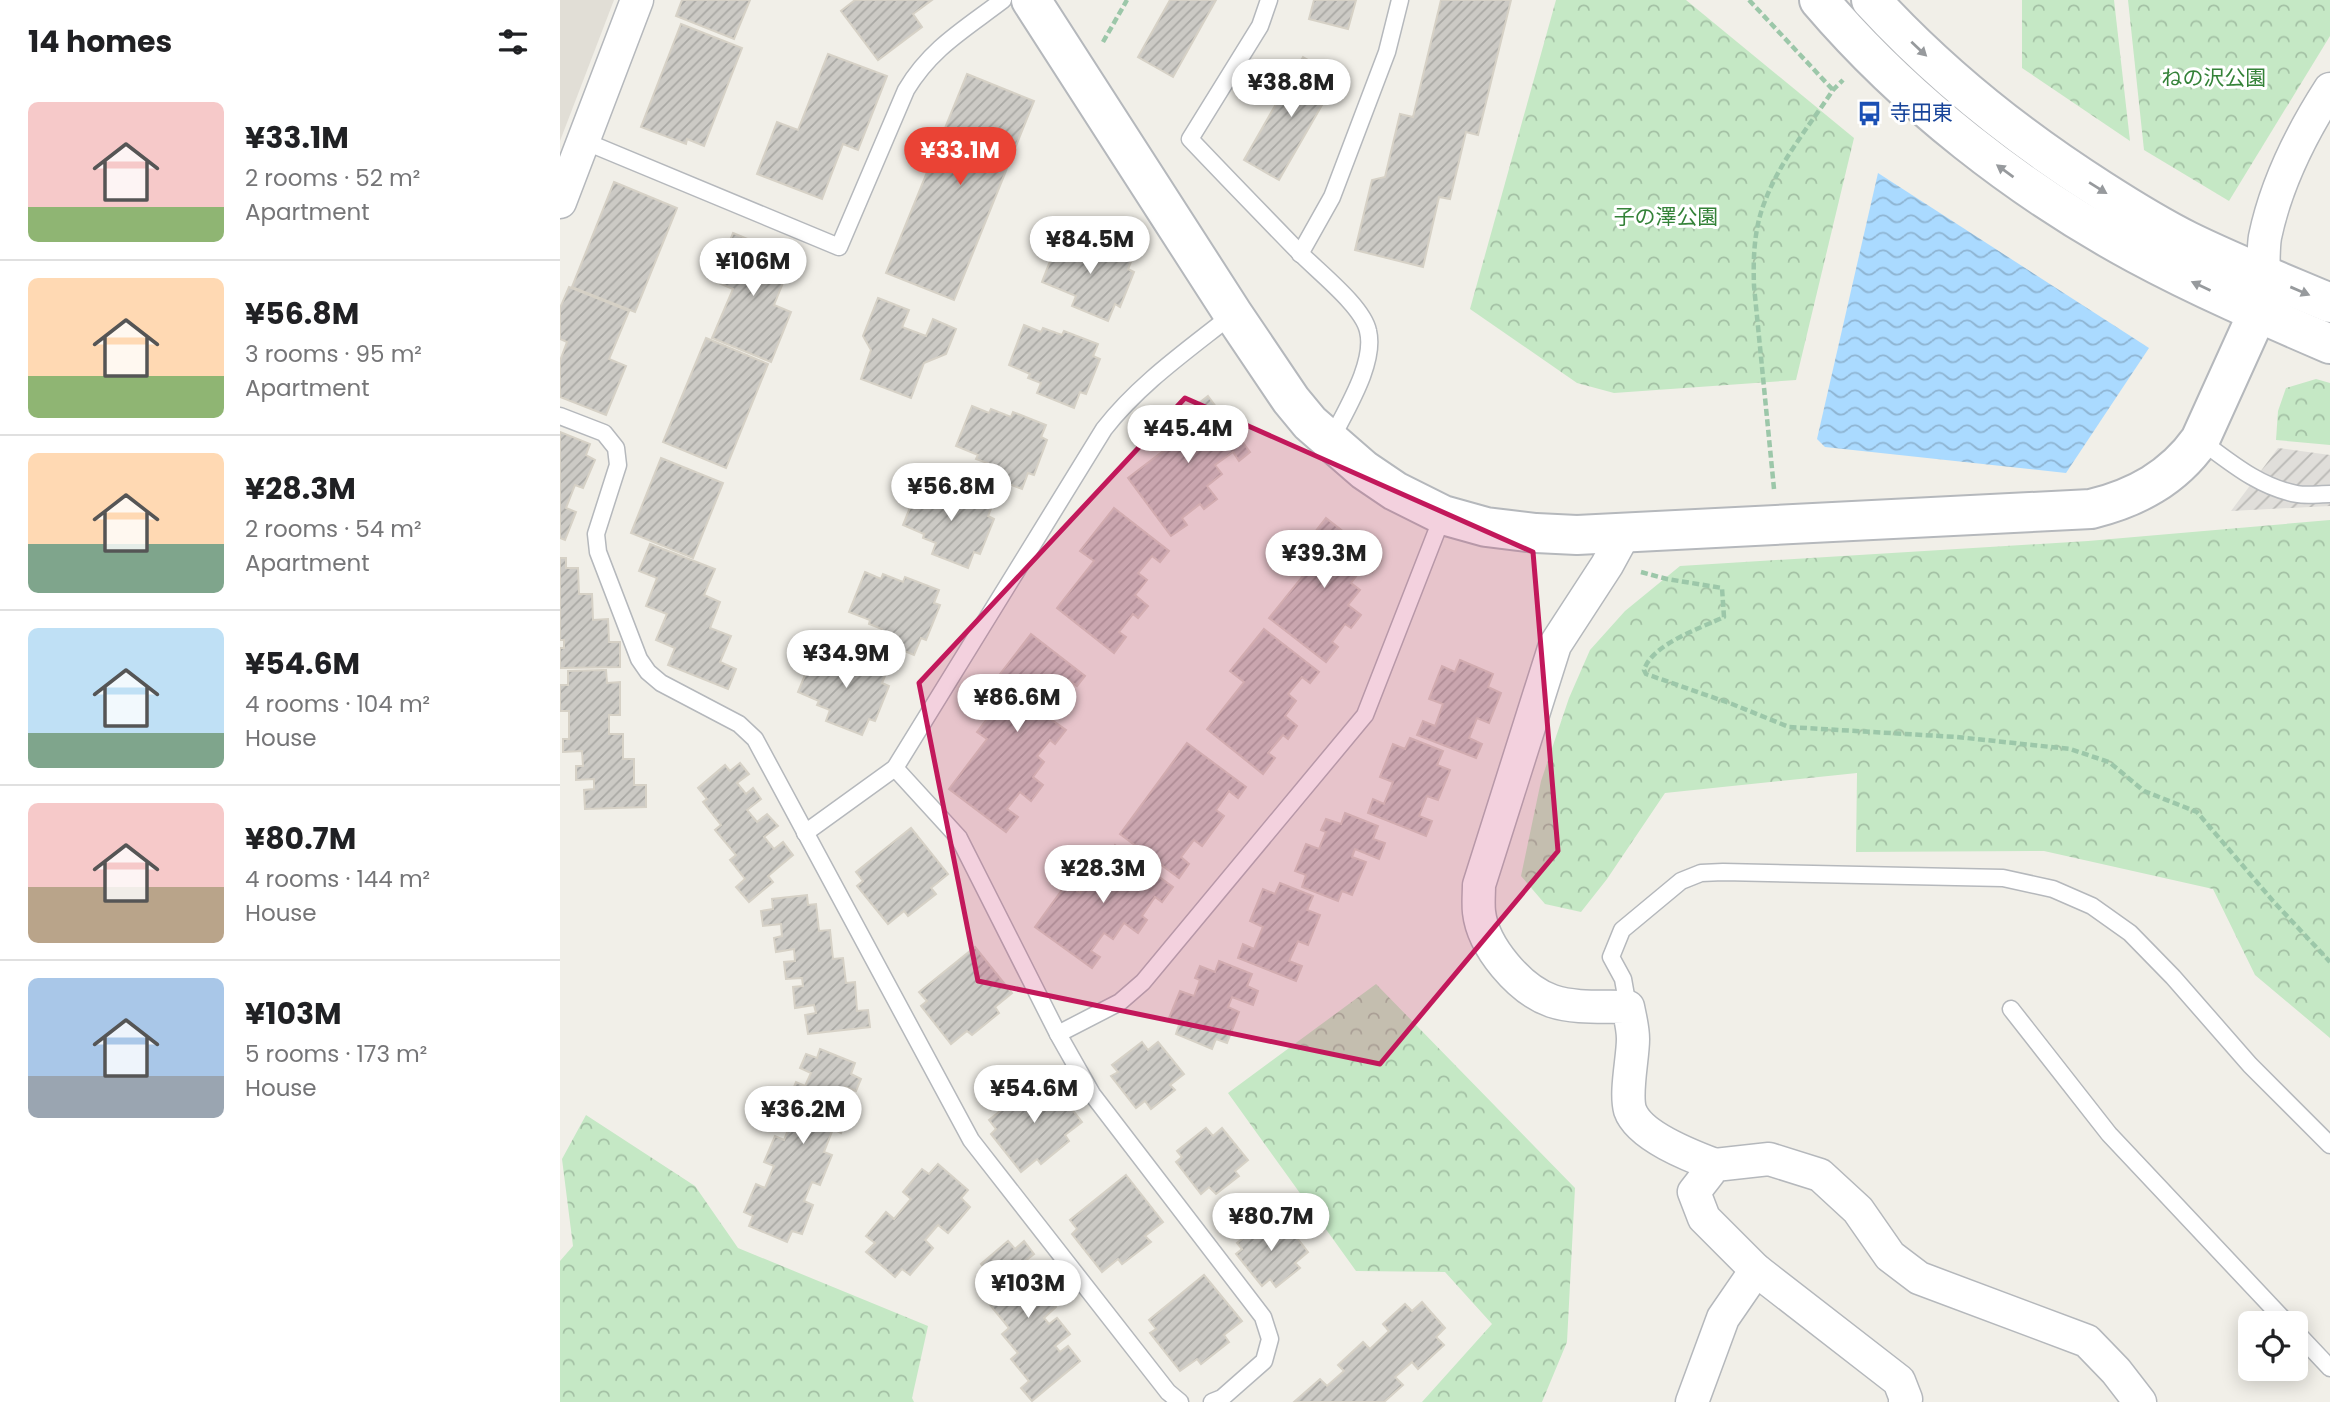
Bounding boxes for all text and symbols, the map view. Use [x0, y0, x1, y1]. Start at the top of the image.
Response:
text: 14 homes [28, 20, 172, 63]
icon: filters [494, 23, 532, 61]
one-way arrow [1910, 40, 1927, 56]
pin: ¥38.8M [1234, 60, 1348, 119]
park label: ねの沢公園 [2162, 63, 2267, 92]
text: ¥38.8M [1248, 66, 1334, 98]
place label: 寺田東 [1890, 98, 1953, 127]
bus stop icon: 寺田東 [1856, 99, 1884, 127]
text: ¥33.1M [245, 116, 349, 159]
pin: ¥33.1M [903, 128, 1017, 187]
icon: home [84, 130, 168, 214]
text: ¥33.1M [920, 134, 1000, 166]
text: 2 rooms · 52 m² [245, 162, 420, 194]
one-way arrow [1996, 164, 2014, 178]
one-way arrow [2088, 181, 2108, 194]
text: Apartment [245, 196, 370, 228]
park label: 子の澤公園 [1614, 202, 1719, 231]
pin: ¥84.5M [1033, 216, 1147, 276]
text: ¥84.5M [1046, 223, 1134, 255]
pin: ¥106M [704, 238, 802, 298]
text: ¥106M [716, 245, 790, 277]
one-way arrow [2191, 280, 2211, 292]
one-way arrow [2290, 286, 2311, 297]
text: ¥56.8M [245, 292, 359, 335]
icon: home [84, 306, 168, 390]
text: 3 rooms · 95 m² [245, 338, 422, 370]
text: Apartment [245, 372, 370, 404]
pin: ¥45.4M [1131, 406, 1245, 465]
text: ¥45.4M [1143, 412, 1233, 444]
pin: ¥56.8M [894, 463, 1008, 523]
text: ¥28.3M [245, 467, 356, 510]
text: ¥56.8M [907, 470, 995, 502]
icon: home [84, 481, 168, 565]
text: 2 rooms · 54 m² [245, 513, 422, 545]
pin: ¥39.3M [1267, 530, 1381, 590]
text: ¥39.3M [1281, 537, 1367, 569]
text: Apartment [245, 547, 370, 579]
pin: ¥34.9M [789, 630, 903, 690]
text: ¥34.9M [803, 637, 889, 669]
text: ¥54.6M [245, 642, 360, 685]
icon: home [84, 656, 168, 740]
pin: ¥86.6M [960, 674, 1074, 734]
text: ¥86.6M [973, 681, 1061, 713]
text: 4 rooms · 104 m² [245, 688, 430, 720]
text: House [245, 722, 317, 754]
text: ¥80.7M [245, 817, 356, 860]
icon: home [84, 831, 168, 915]
pin: ¥28.3M [1046, 846, 1160, 905]
text: ¥28.3M [1061, 852, 1146, 884]
text: 4 rooms · 144 m² [245, 863, 430, 895]
text: House [245, 897, 317, 929]
text: ¥103M [245, 992, 342, 1035]
icon: home [84, 1006, 168, 1090]
text: 5 rooms · 173 m² [245, 1038, 427, 1070]
pin: ¥54.6M [977, 1066, 1091, 1125]
text: House [245, 1072, 317, 1104]
text: ¥54.6M [990, 1072, 1078, 1104]
pin: ¥36.2M [746, 1086, 860, 1146]
text: ¥36.2M [761, 1093, 845, 1125]
pin: ¥80.7M [1214, 1194, 1328, 1253]
text: ¥80.7M [1228, 1200, 1314, 1232]
pin: ¥103M [979, 1260, 1077, 1320]
text: ¥103M [991, 1267, 1065, 1299]
map controls [2238, 1311, 2308, 1381]
button: locate [2238, 1311, 2308, 1381]

